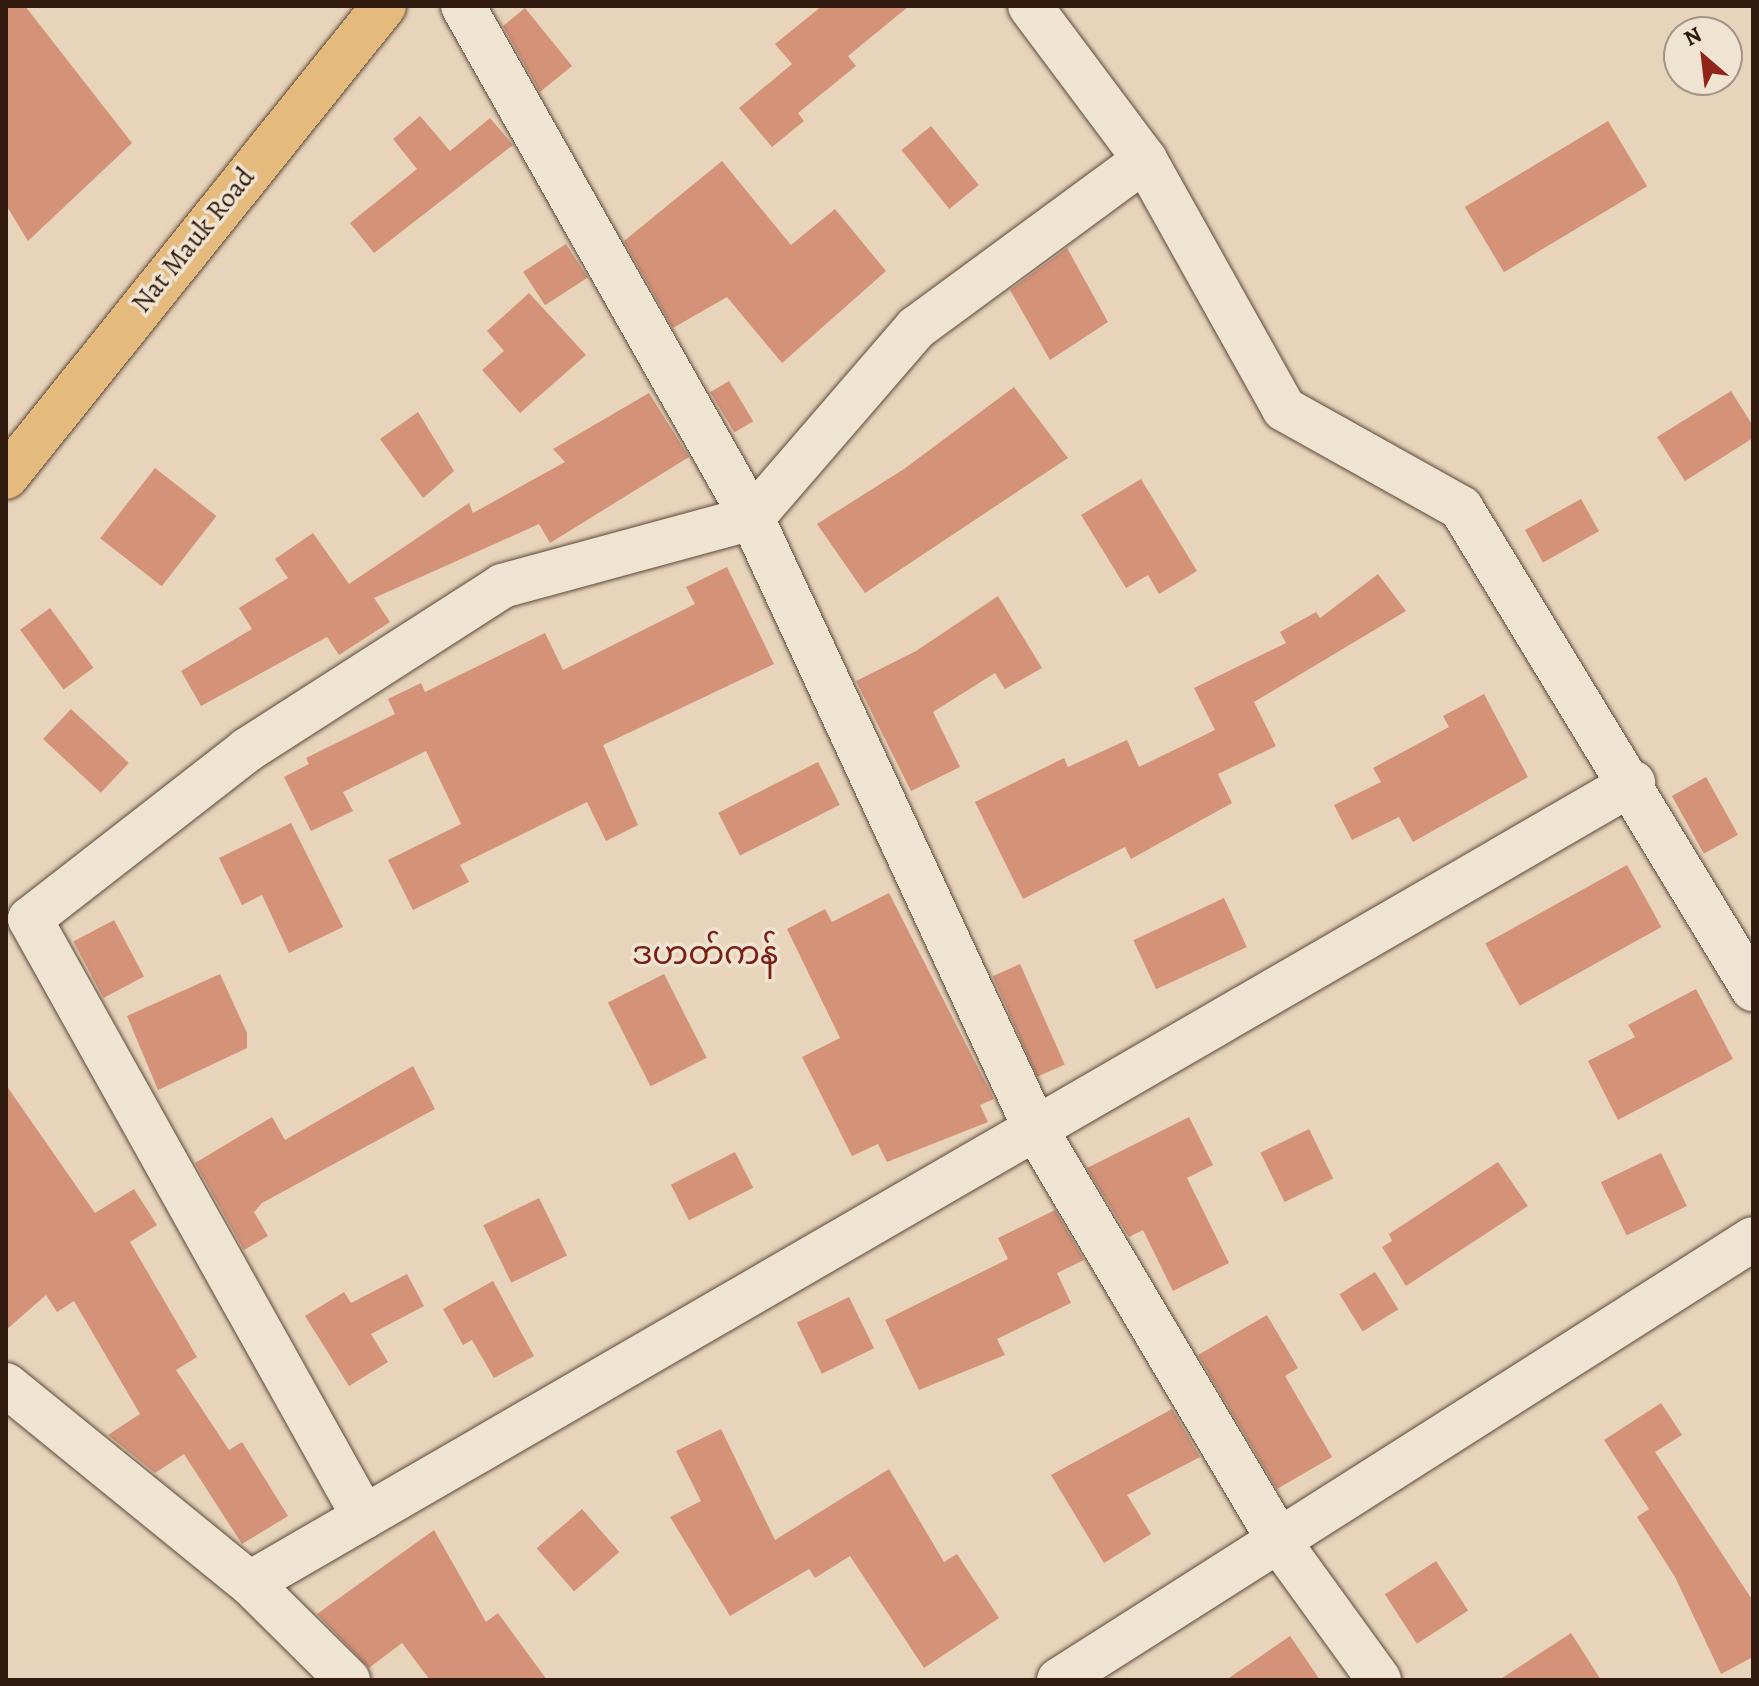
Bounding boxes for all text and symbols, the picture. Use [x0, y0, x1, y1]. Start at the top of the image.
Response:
north arrow [1663, 16, 1743, 96]
text: N [1679, 20, 1707, 54]
street label: Nat Mauk Road [124, 161, 262, 319]
district label: ဒဟတ်ကန် [632, 934, 778, 972]

